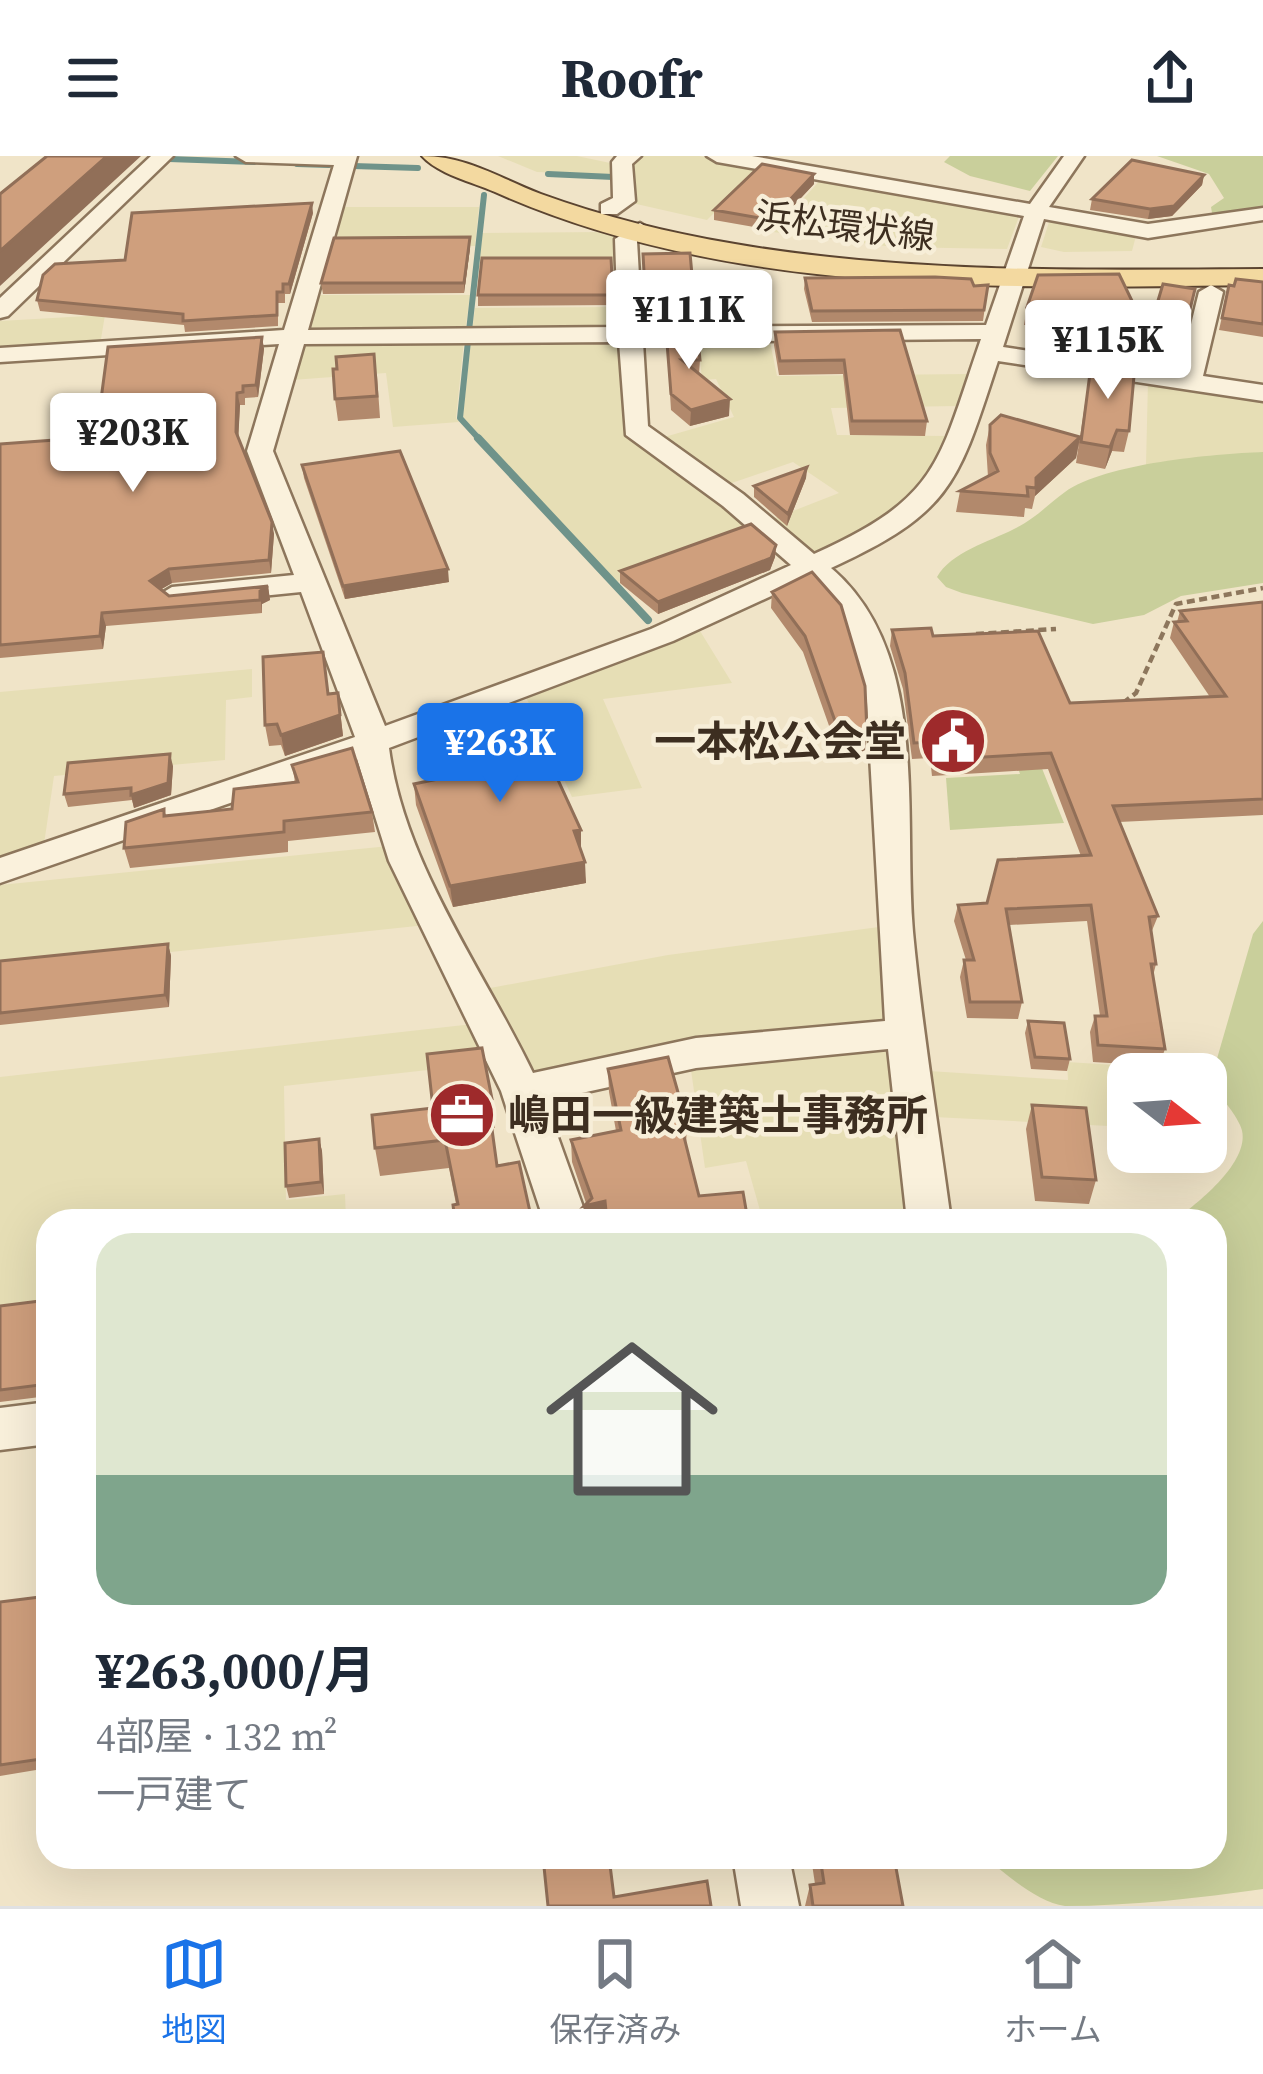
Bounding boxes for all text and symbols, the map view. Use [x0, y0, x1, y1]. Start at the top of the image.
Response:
text: Roofr [560, 41, 703, 115]
icon: menu [60, 45, 126, 111]
icon: share [1137, 45, 1203, 111]
street label: 浜松環状線 [753, 191, 937, 261]
pin: ¥111K [605, 270, 773, 372]
text: ¥111K [633, 282, 745, 335]
pin: ¥115K [1024, 300, 1192, 402]
text: ¥115K [1052, 312, 1164, 365]
pin: ¥203K [49, 393, 217, 495]
text: ¥203K [77, 405, 189, 458]
pin: ¥263K [416, 703, 584, 805]
public building icon: 一本松公会堂 [918, 706, 988, 776]
place label: 一本松公会堂 [654, 712, 906, 770]
text: ¥263K [444, 715, 556, 768]
north arrow [1107, 1053, 1227, 1173]
map controls [1107, 1053, 1227, 1173]
office icon: 嶋田一級建築士事務所 [427, 1080, 497, 1150]
place label: 嶋田一級建築士事務所 [508, 1086, 928, 1144]
icon: home [524, 1311, 740, 1527]
text: ¥263,000/月 [96, 1635, 376, 1705]
text: 4部屋 · 132 m² [96, 1710, 338, 1763]
text: 一戸建て [96, 1768, 252, 1821]
tab: 地図 [161, 1931, 227, 2052]
tab: 保存済み [549, 1931, 681, 2052]
tab: ホーム [1004, 1931, 1102, 2052]

